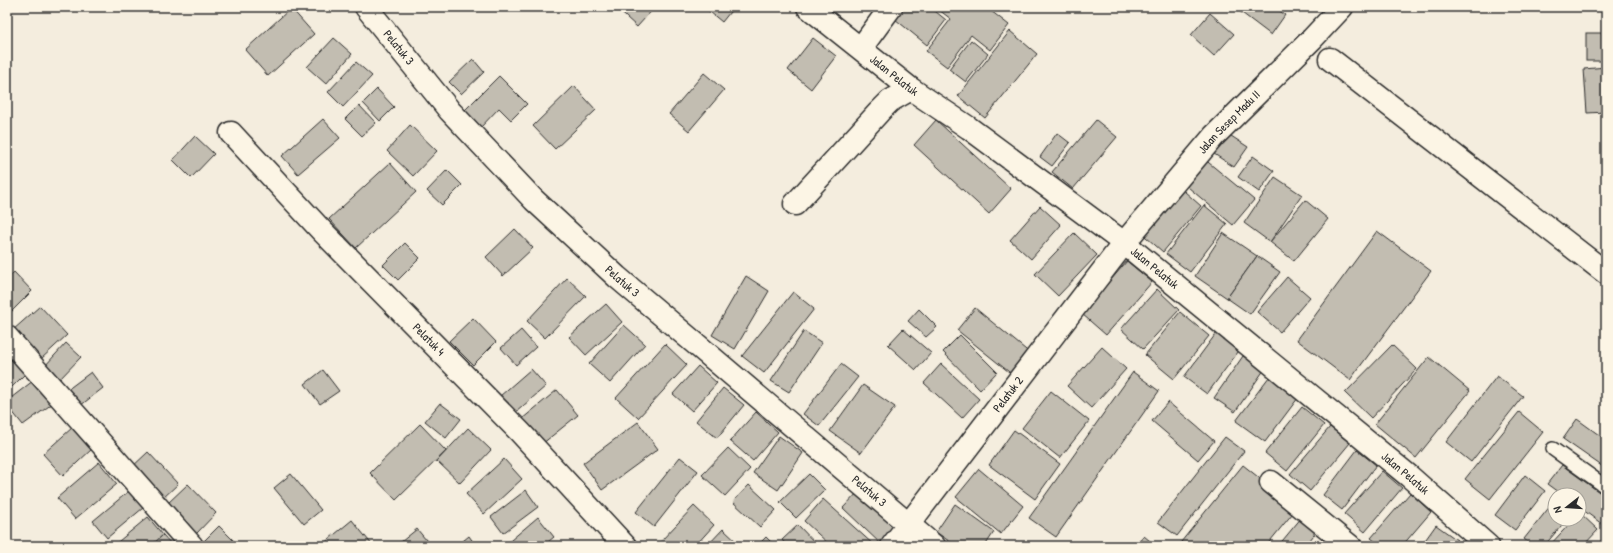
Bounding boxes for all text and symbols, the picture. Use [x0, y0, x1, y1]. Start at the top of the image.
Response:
street label: Pelatuk 3 [380, 26, 418, 68]
street label: Jalan Pelatuk [866, 50, 922, 100]
street label: Jalan Sesep Madu II [1194, 86, 1264, 157]
street label: Jalan Pelatuk [1127, 243, 1183, 292]
street label: Pelatuk 3 [602, 261, 643, 301]
street label: Pelatuk 4 [409, 319, 450, 360]
street label: Pelatuk 2 [989, 372, 1027, 415]
street label: Jalan Pelatuk [1378, 448, 1433, 498]
street label: Pelatuk 3 [849, 471, 890, 510]
north arrow [1547, 487, 1587, 527]
text: N [1550, 505, 1565, 515]

